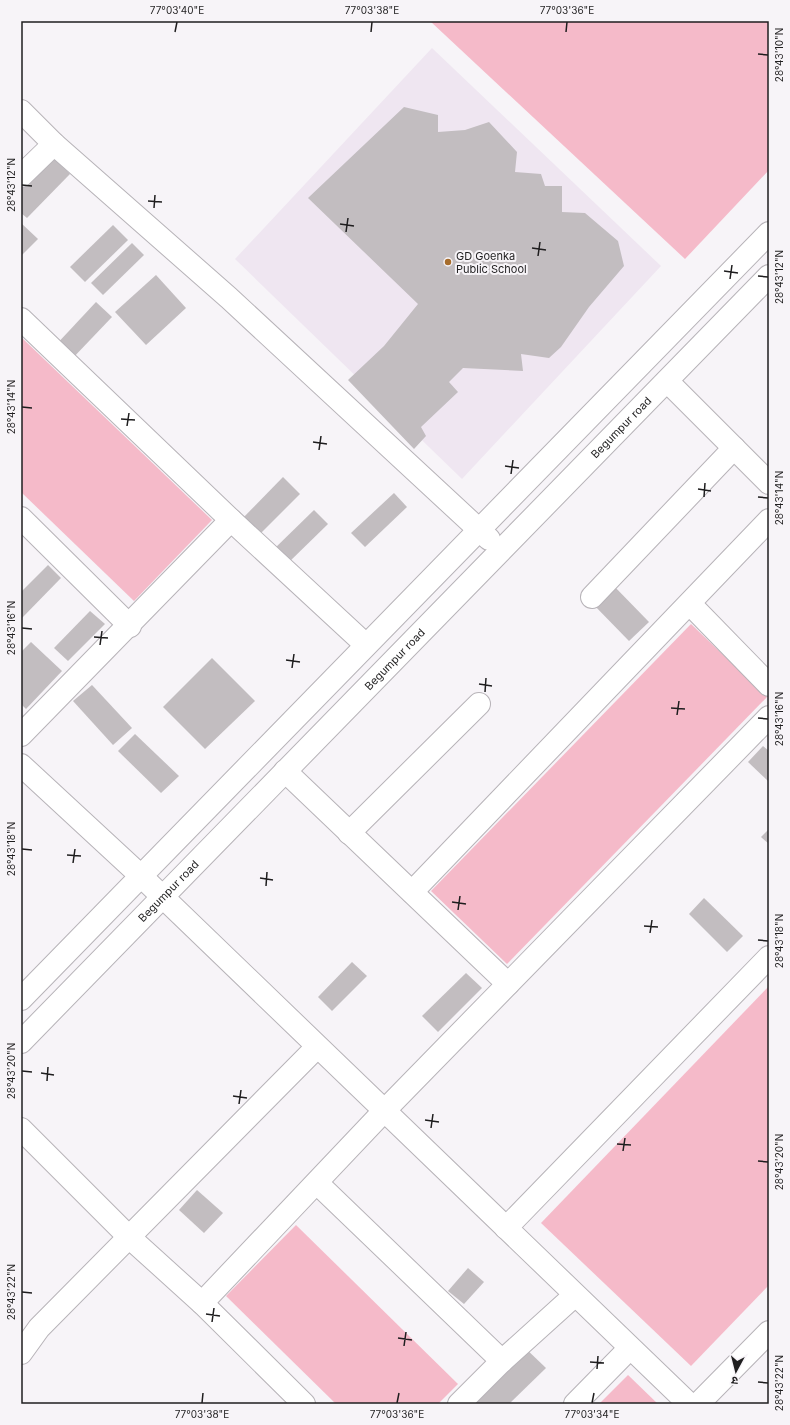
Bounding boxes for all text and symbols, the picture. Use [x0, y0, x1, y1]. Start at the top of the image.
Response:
text: 77°03'40"E [150, 4, 204, 16]
text: 77°03'38"E [345, 4, 399, 16]
text: 77°03'36"E [540, 4, 594, 16]
text: 28°43'10"N [773, 28, 785, 82]
text: 28°43'12"N [5, 158, 17, 212]
place label: GD Goenka Public School [456, 249, 527, 276]
text: 28°43'12"N [773, 250, 785, 304]
marker: GD Goenka Public School [443, 257, 453, 267]
text: 28°43'14"N [5, 380, 17, 434]
street label: Begumpur road [588, 394, 654, 461]
text: 28°43'14"N [773, 471, 785, 525]
text: 28°43'16"N [5, 601, 17, 655]
street label: Begumpur road [362, 625, 428, 693]
text: 28°43'16"N [773, 692, 785, 746]
text: 28°43'18"N [5, 822, 17, 876]
street label: Begumpur road [135, 857, 202, 925]
text: 28°43'18"N [773, 914, 785, 968]
text: 28°43'20"N [5, 1043, 17, 1099]
text: 28°43'20"N [773, 1134, 785, 1190]
text: 28°43'22"N [5, 1264, 17, 1320]
north arrow [716, 1351, 756, 1391]
text: 28°43'22"N [773, 1355, 785, 1411]
text: उ [730, 1374, 739, 1388]
text: 77°03'38"E [175, 1408, 229, 1420]
text: 77°03'36"E [370, 1408, 424, 1420]
text: 77°03'34"E [565, 1408, 619, 1420]

